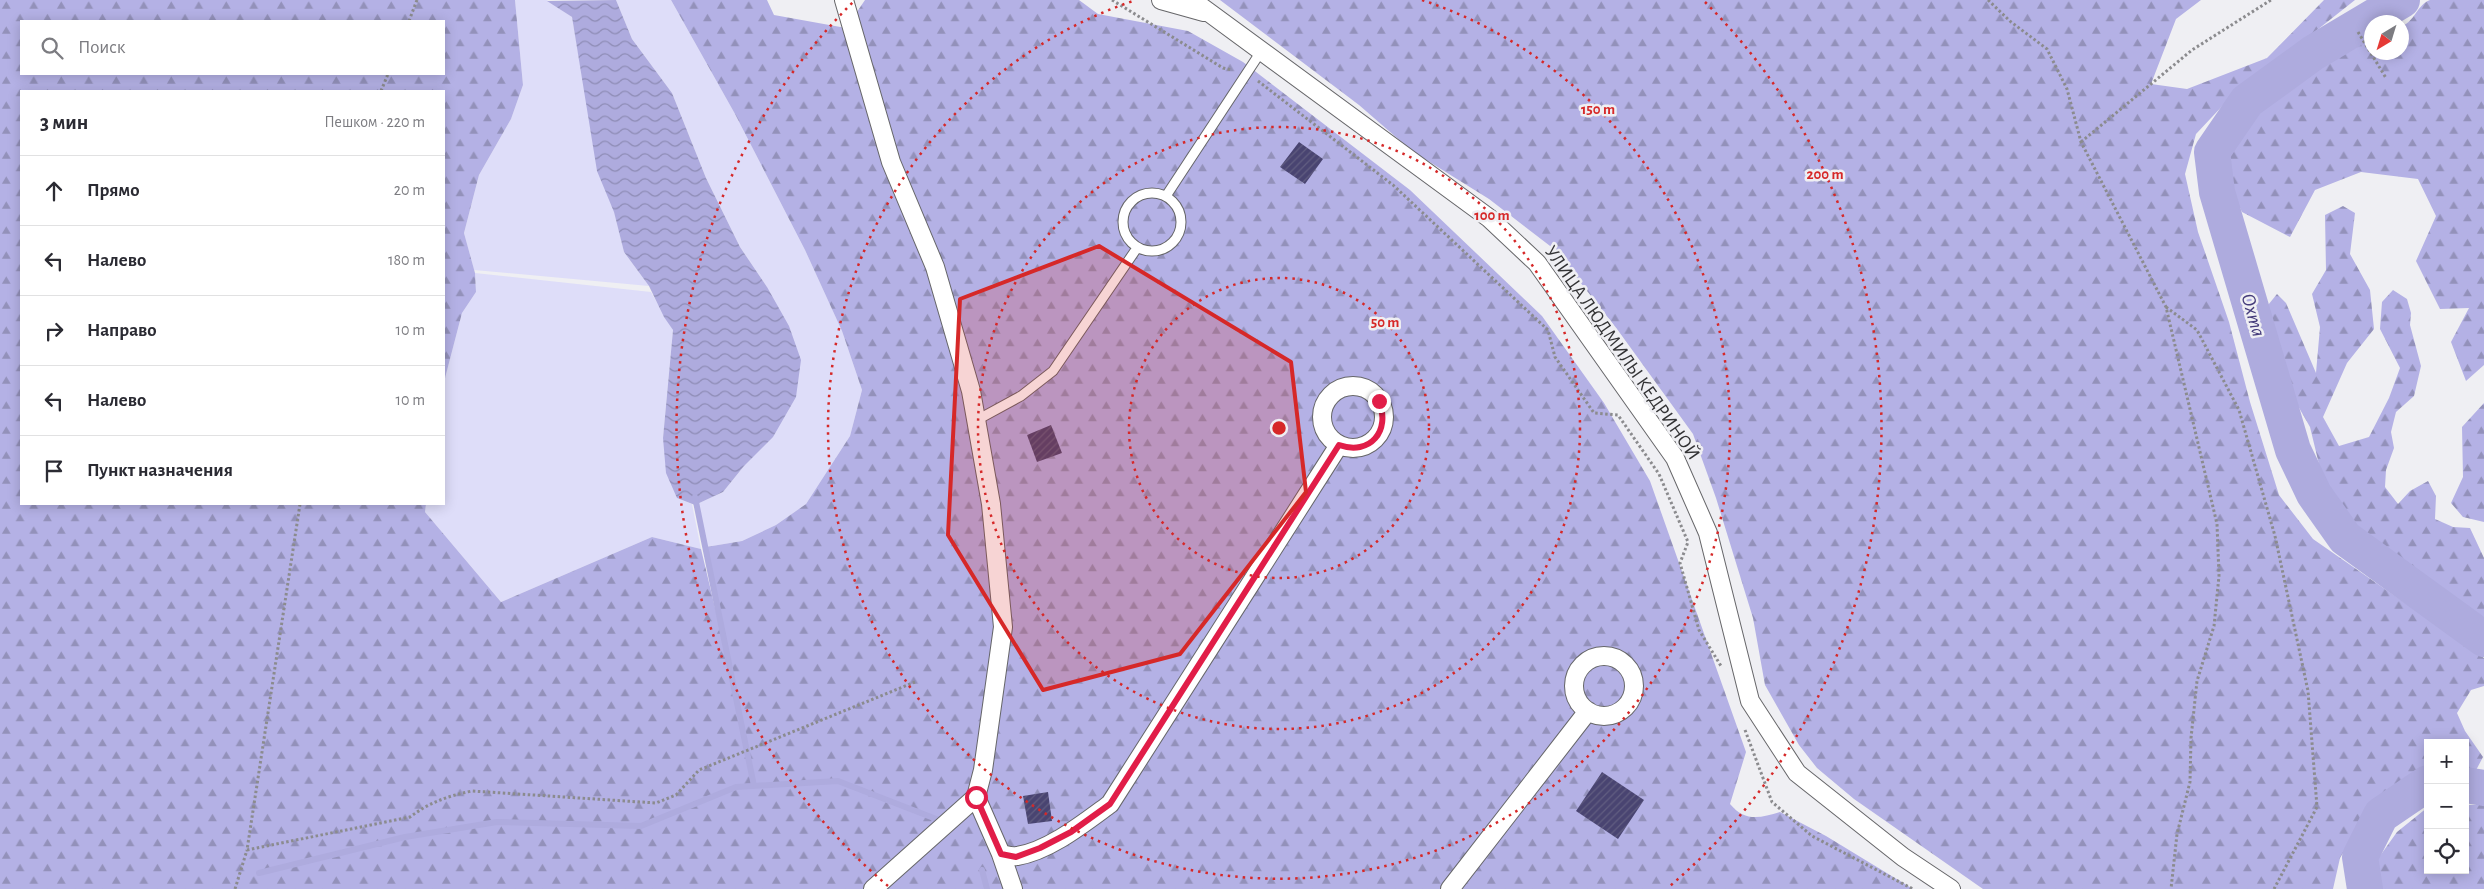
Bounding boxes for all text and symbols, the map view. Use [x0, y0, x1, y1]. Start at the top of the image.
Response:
north arrow [2364, 15, 2409, 60]
search box [20, 20, 445, 75]
icon: search [38, 34, 66, 62]
text: Поиск [78, 38, 125, 57]
text: 150 m [1581, 102, 1615, 117]
text: 3 мин [40, 112, 88, 133]
text: Пешком · 220 m [324, 114, 425, 130]
text: 200 m [1806, 167, 1844, 182]
icon: ahead [40, 177, 68, 205]
text: Прямо [87, 181, 140, 200]
text: 20 m [394, 182, 425, 198]
text: 100 m [1474, 208, 1510, 223]
street label: УЛИЦА ЛЮДМИЛЫ КЕДРИНОЙ [1541, 242, 1704, 463]
icon: left [40, 247, 68, 275]
text: Налево [87, 251, 146, 270]
text: 180 m [388, 252, 425, 268]
water label: Охта [2237, 291, 2269, 339]
text: 50 m [1371, 315, 1399, 330]
icon: right [40, 317, 68, 345]
text: Направо [87, 321, 157, 340]
text: 10 m [396, 322, 425, 338]
icon: left [40, 387, 68, 415]
route end [1368, 390, 1391, 413]
text: Налево [87, 391, 146, 410]
text: 10 m [396, 392, 425, 408]
centre of rings [1270, 419, 1288, 437]
icon: arrive [40, 457, 68, 485]
text: Пункт назначения [87, 461, 233, 480]
map controls [2424, 739, 2469, 874]
button: + [2424, 739, 2469, 784]
button: − [2424, 784, 2469, 829]
route start [965, 786, 988, 809]
button: locate [2424, 829, 2469, 874]

